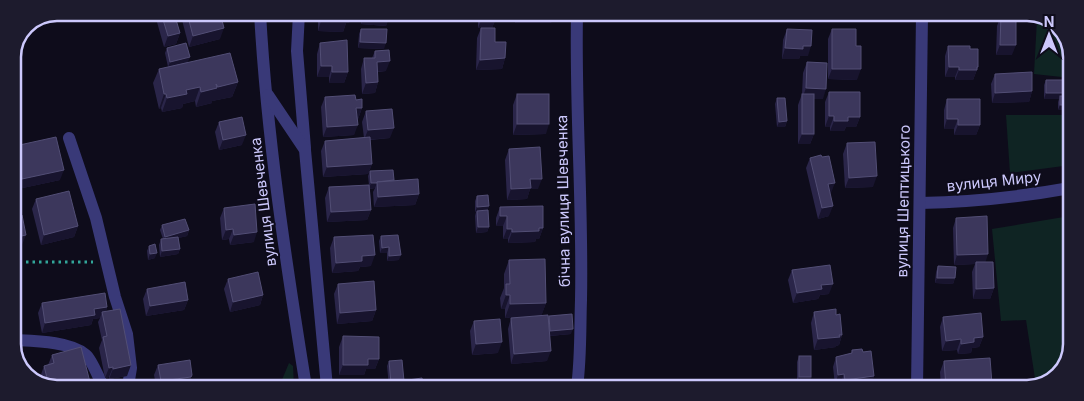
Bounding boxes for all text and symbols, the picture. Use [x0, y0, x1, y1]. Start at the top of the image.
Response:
north arrow [1024, 10, 1074, 60]
text: N [1044, 13, 1054, 30]
street label: бічна вулиця Шевченка [552, 115, 574, 287]
street label: вулиця Шептицького [892, 125, 914, 277]
street label: вулиця Шевченка [246, 137, 280, 267]
street label: вулиця Миру [946, 167, 1043, 195]

